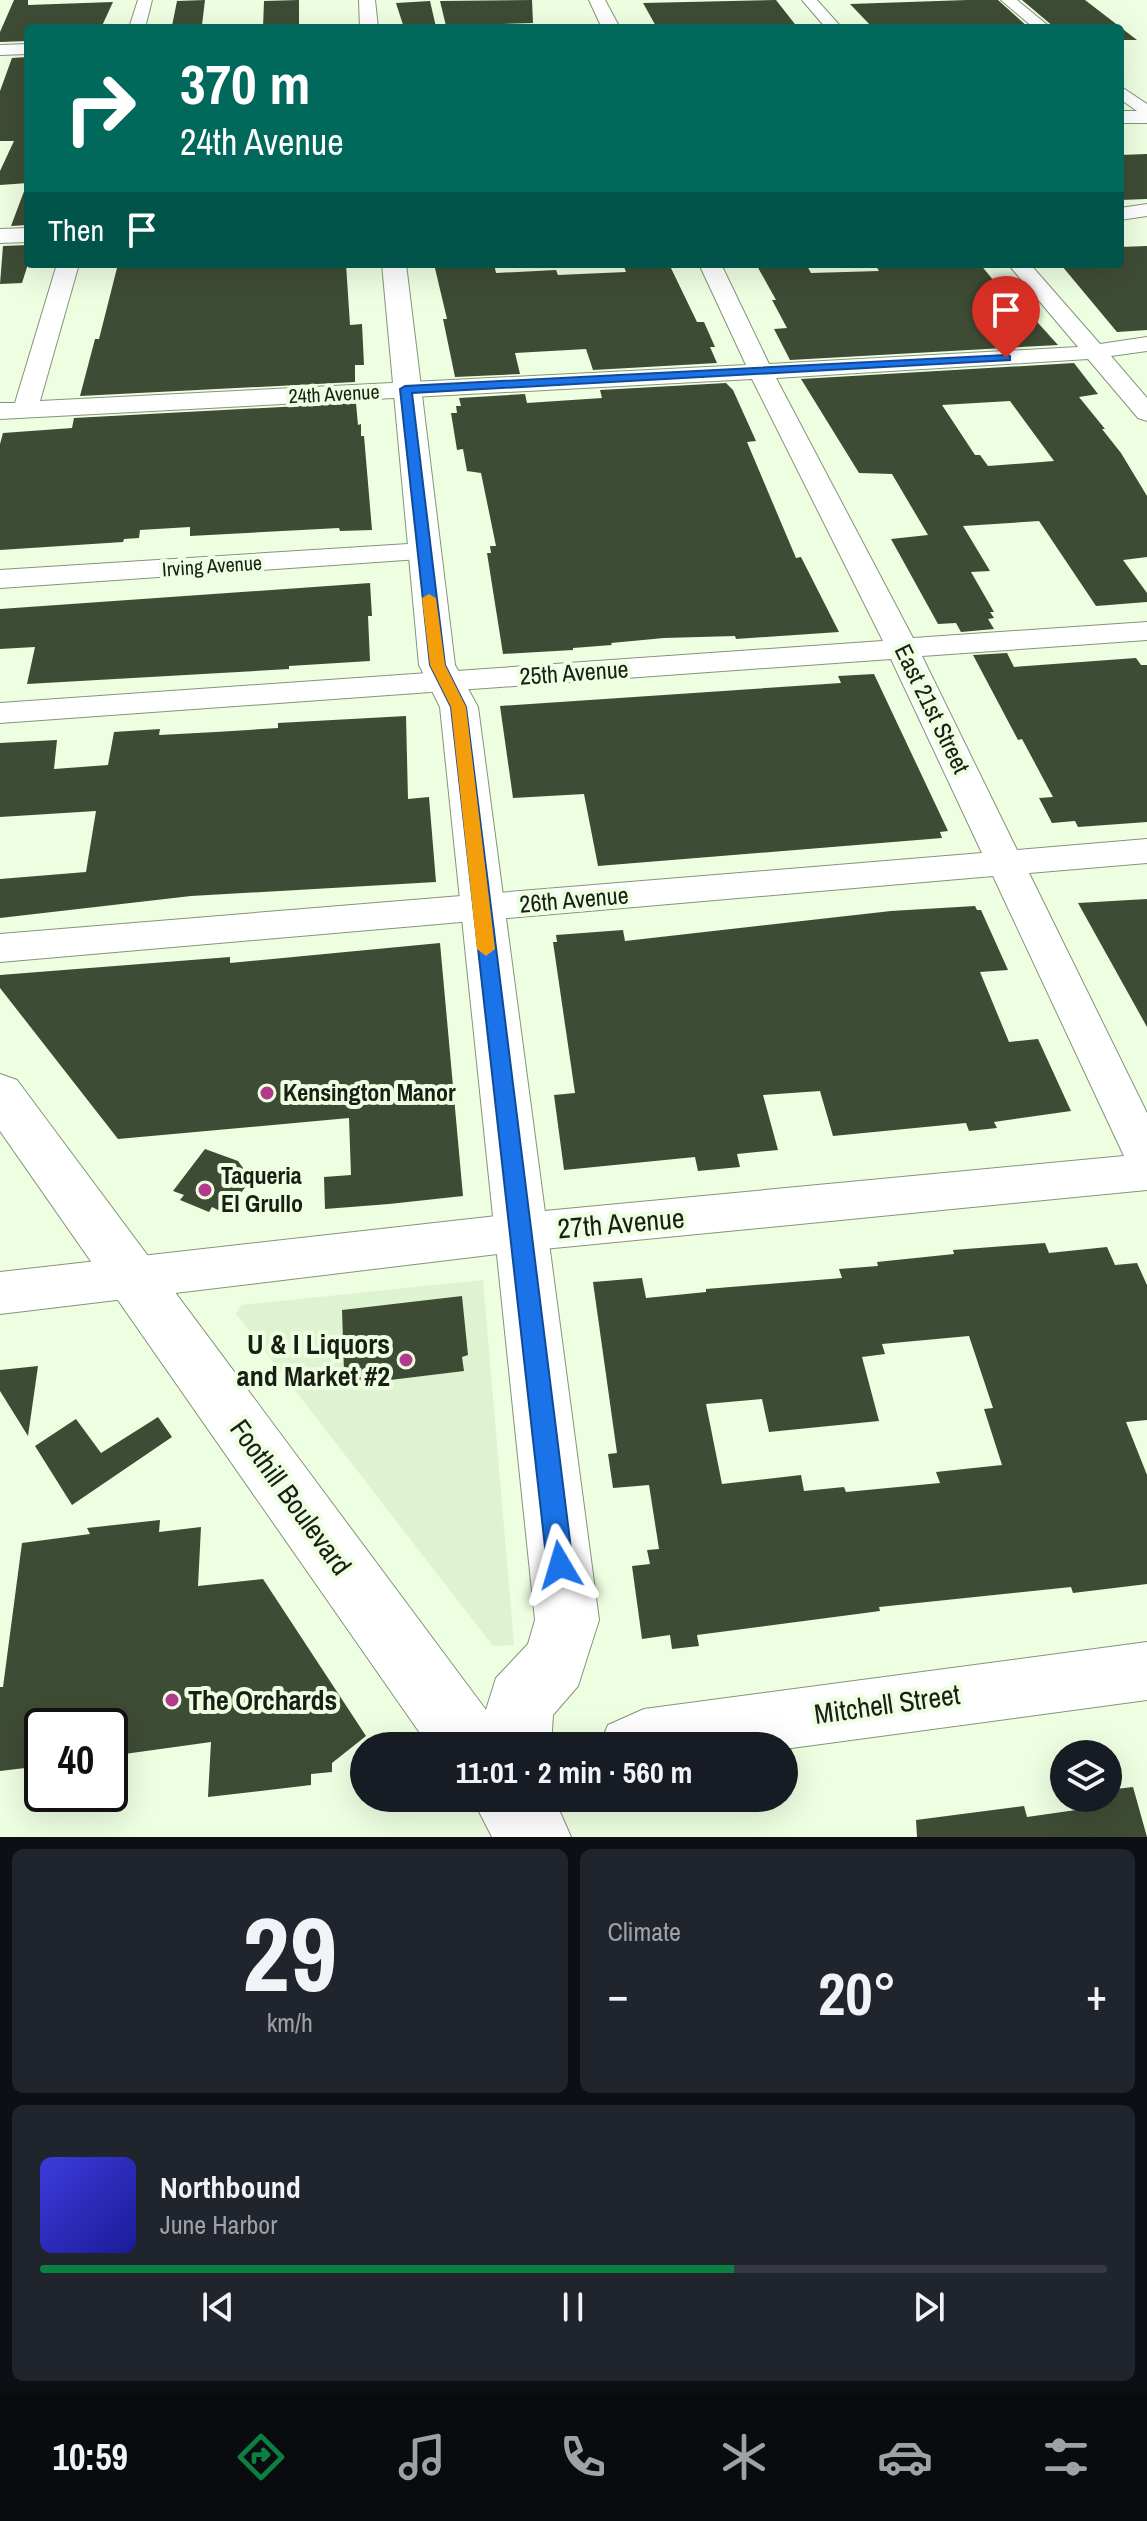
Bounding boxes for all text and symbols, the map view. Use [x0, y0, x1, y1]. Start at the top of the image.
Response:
text: 370 m [180, 46, 310, 121]
icon: right [48, 56, 152, 160]
text: 24th Avenue [180, 118, 344, 166]
icon: arrive [120, 208, 164, 252]
text: Then [48, 210, 104, 250]
pin [972, 276, 1040, 358]
icon: arrive [984, 288, 1028, 332]
street label: 24th Avenue [288, 378, 380, 409]
street label: Irving Avenue [161, 549, 263, 582]
street label: East 21st Street [888, 639, 978, 779]
street label: 25th Avenue [518, 652, 629, 692]
street label: 26th Avenue [518, 878, 630, 920]
place label: Kensington Manor [283, 1076, 456, 1108]
marker: Kensington Manor [258, 1084, 276, 1102]
place label: Taqueria El Grullo [221, 1159, 303, 1219]
marker: Taqueria El Grullo [196, 1181, 214, 1199]
street label: 27th Avenue [556, 1199, 686, 1247]
place label: U & I Liquors and Market #2 [237, 1325, 390, 1395]
marker: U & I Liquors and Market #2 [397, 1351, 415, 1369]
street label: Foothill Boulevard [222, 1411, 360, 1583]
position arrow [518, 1523, 602, 1607]
street label: Mitchell Street [812, 1675, 962, 1733]
place label: The Orchards [188, 1681, 337, 1719]
marker: The Orchards [163, 1691, 181, 1709]
speed limit sign: 40 [24, 1708, 128, 1812]
map controls [1050, 1740, 1122, 1812]
button: layers [1050, 1740, 1122, 1812]
text: 11:01 · 2 min · 560 m [456, 1752, 692, 1792]
text: 29 [242, 1883, 337, 2023]
text: Climate [608, 1914, 681, 1949]
text: 20° [818, 1953, 897, 2034]
text: − [608, 1964, 629, 2024]
text: + [1086, 1964, 1107, 2024]
text: km/h [267, 2005, 313, 2040]
text: Northbound [160, 2167, 301, 2207]
text: June Harbor [160, 2207, 277, 2242]
icon: previous [196, 2285, 240, 2329]
icon: pause [551, 2285, 595, 2329]
icon: next [907, 2285, 951, 2329]
icon: directions [233, 2429, 289, 2485]
icon: music [394, 2429, 450, 2485]
icon: phone [555, 2429, 611, 2485]
icon: climate [716, 2429, 772, 2485]
icon: car [877, 2429, 933, 2485]
icon: filters [1038, 2429, 1094, 2485]
text: 10:59 [53, 2433, 128, 2481]

